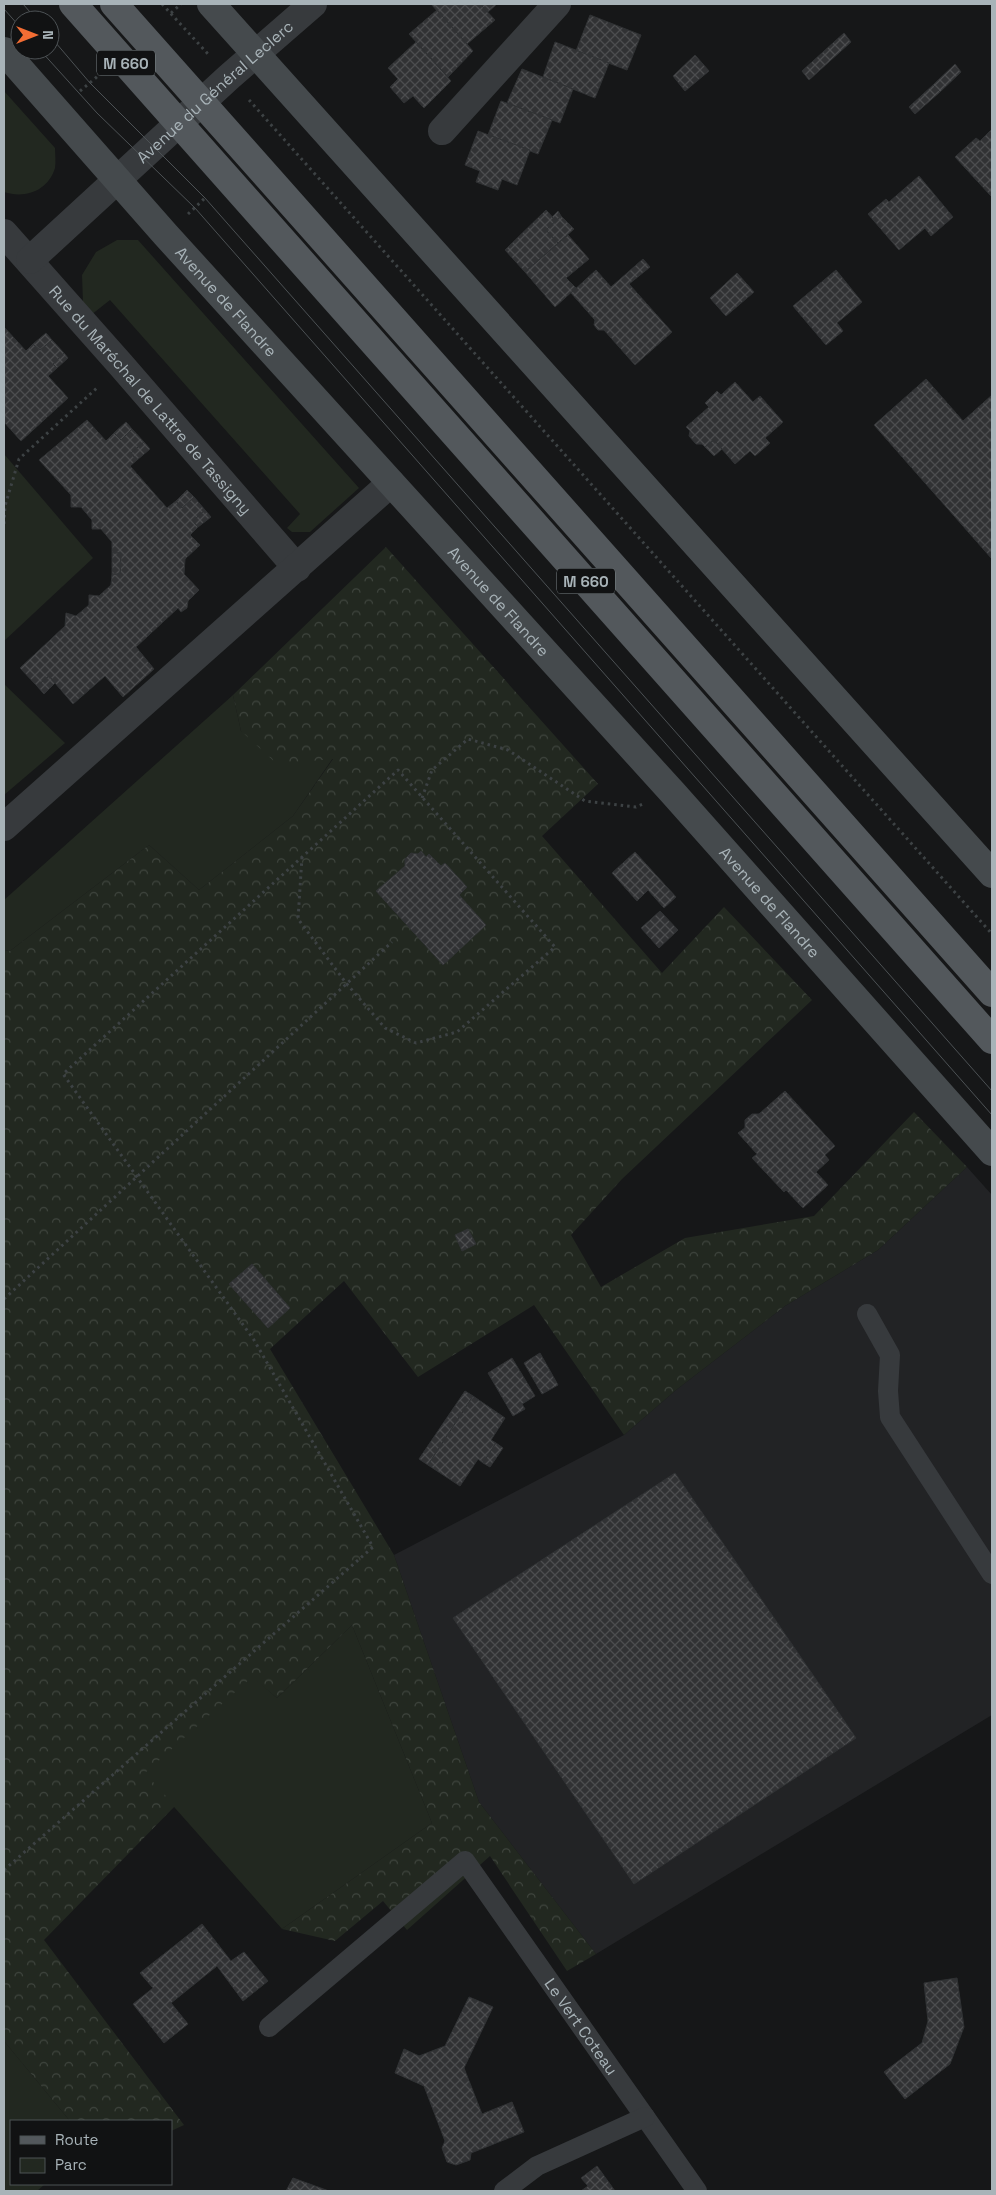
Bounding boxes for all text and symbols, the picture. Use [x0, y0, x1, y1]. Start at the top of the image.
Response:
north arrow [10, 10, 60, 60]
street label: Avenue du Général Leclerc [132, 16, 297, 167]
text: N [39, 30, 57, 40]
road number: M 660 [97, 50, 155, 76]
street label: Avenue de Flandre [171, 242, 282, 361]
street label: Rue du Maréchal de Lattre de Tassigny [45, 281, 256, 519]
street label: Avenue de Flandre [443, 542, 554, 661]
road number: M 660 [557, 568, 615, 594]
street label: Avenue de Flandre [715, 842, 825, 962]
street label: Le Vert Coteau [540, 1974, 623, 2079]
legend [10, 2120, 172, 2185]
text: Route [55, 2130, 99, 2149]
text: Parc [55, 2155, 87, 2174]

